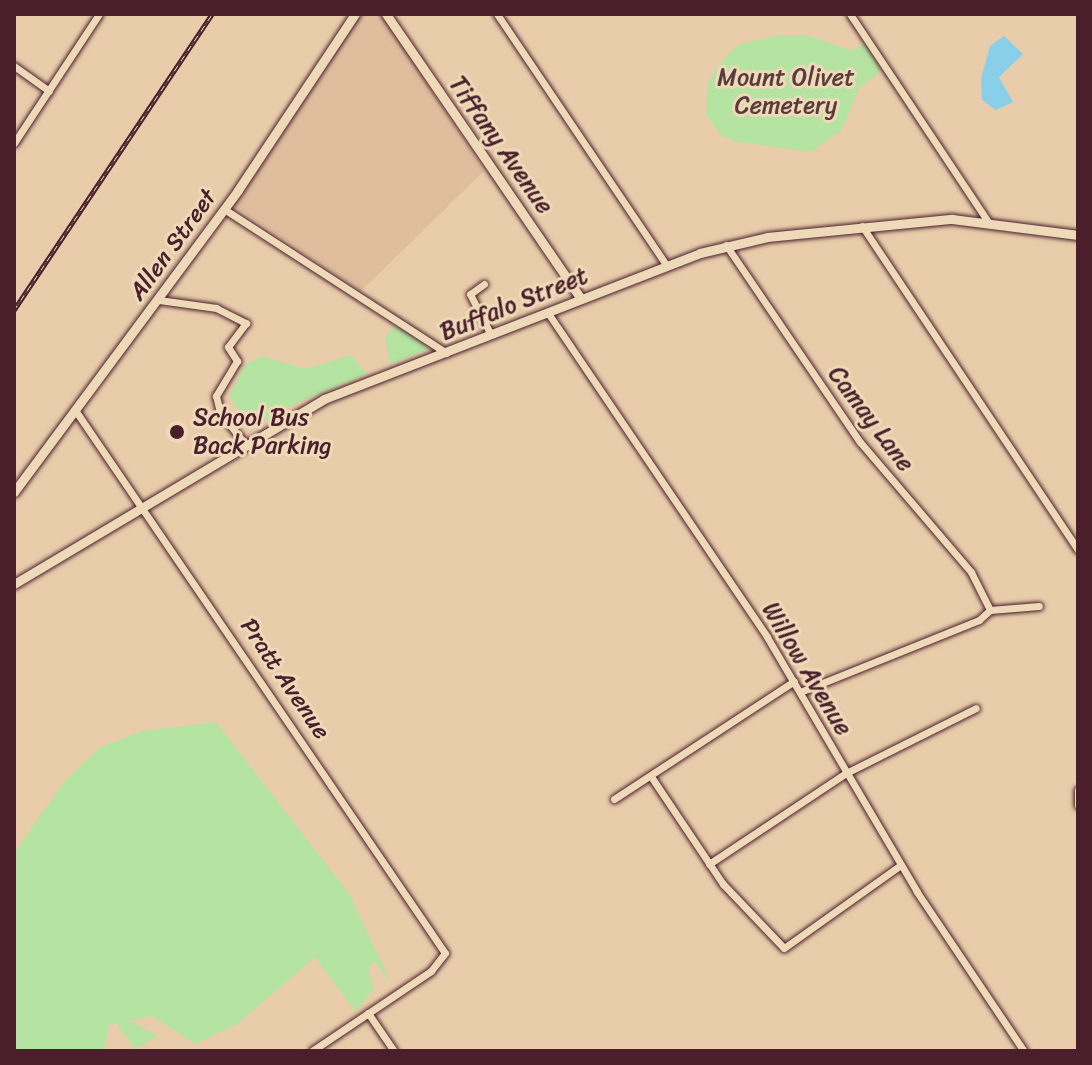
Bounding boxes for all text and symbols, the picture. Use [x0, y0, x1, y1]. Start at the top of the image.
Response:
park label: Mount Olivet Cemetery [718, 64, 854, 120]
street label: Tiffany Avenue [443, 71, 559, 219]
street label: Allen Street [123, 184, 223, 306]
street label: Buffalo Street [436, 261, 592, 347]
street label: Camay Lane [822, 361, 920, 477]
place label: School Bus Back Parking [193, 404, 332, 460]
marker: School Bus Back Parking [168, 423, 186, 441]
street label: Willow Avenue [756, 597, 858, 741]
street label: Pratt Avenue [234, 613, 336, 745]

